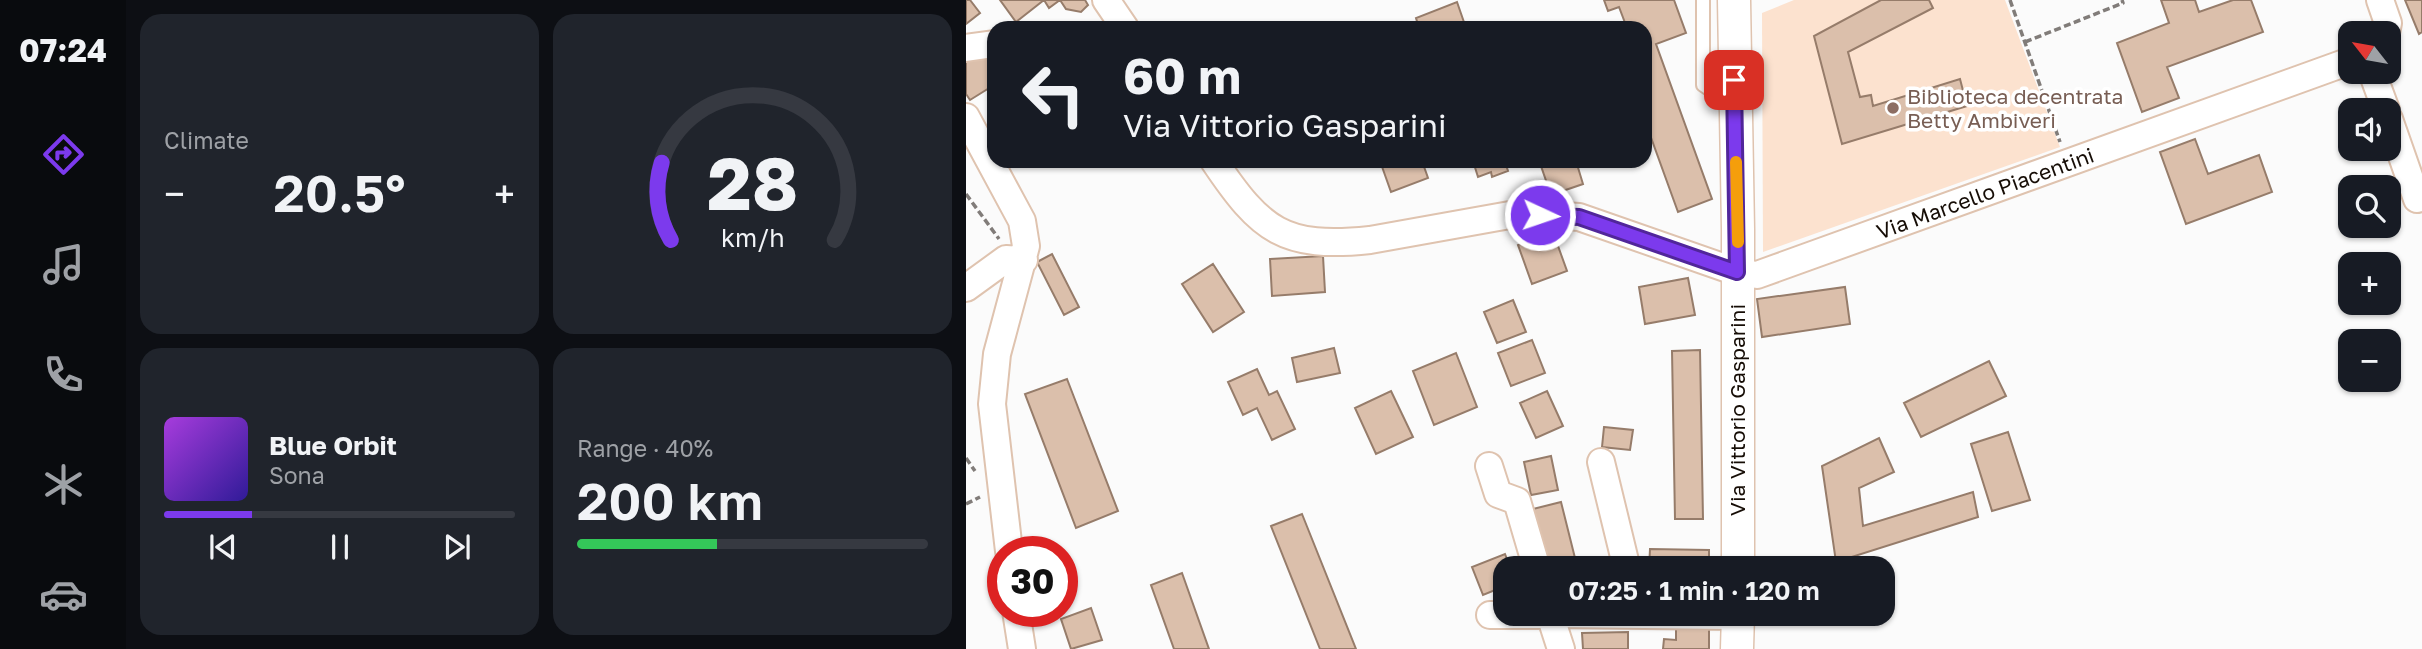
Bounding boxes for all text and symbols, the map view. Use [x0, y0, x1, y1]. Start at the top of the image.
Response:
north arrow [2338, 21, 2401, 84]
map controls [2338, 21, 2401, 392]
text: 07:24 [19, 31, 107, 69]
text: 60 m [1123, 46, 1241, 105]
icon: left [1008, 49, 1099, 140]
pin [1704, 50, 1764, 110]
icon: arrive [1715, 61, 1753, 99]
place label: Biblioteca decentrata Betty Ambiveri [1907, 83, 2123, 133]
button: sound [2338, 98, 2401, 161]
marker: Biblioteca decentrata Betty Ambiveri [1885, 100, 1901, 116]
text: Via Vittorio Gasparini [1123, 106, 1447, 144]
text: Climate [164, 126, 249, 154]
icon: directions [39, 130, 88, 179]
text: 28 [707, 139, 798, 226]
street label: Via Marcello Piacentini [1873, 142, 2097, 244]
text: 20.5° [274, 161, 405, 223]
text: − [164, 171, 185, 216]
text: + [494, 171, 515, 216]
button: search [2338, 175, 2401, 238]
position arrow [1503, 178, 1577, 252]
text: km/h [721, 222, 784, 253]
icon: music [39, 240, 88, 289]
button: + [2338, 252, 2401, 315]
street label: Via Vittorio Gasparini [1724, 304, 1750, 516]
button: − [2338, 329, 2401, 392]
icon: phone [39, 350, 88, 399]
text: Blue Orbit [269, 430, 397, 461]
text: Range · 40% [577, 434, 713, 462]
icon: climate [39, 460, 88, 509]
text: Sona [269, 461, 325, 489]
text: 200 km [577, 469, 763, 531]
icon: previous [204, 528, 242, 566]
icon: pause [321, 528, 359, 566]
icon: next [438, 528, 476, 566]
speed limit sign: 30 [987, 536, 1078, 627]
icon: car [39, 570, 88, 619]
text: 07:25 · 1 min · 120 m [1568, 575, 1820, 606]

